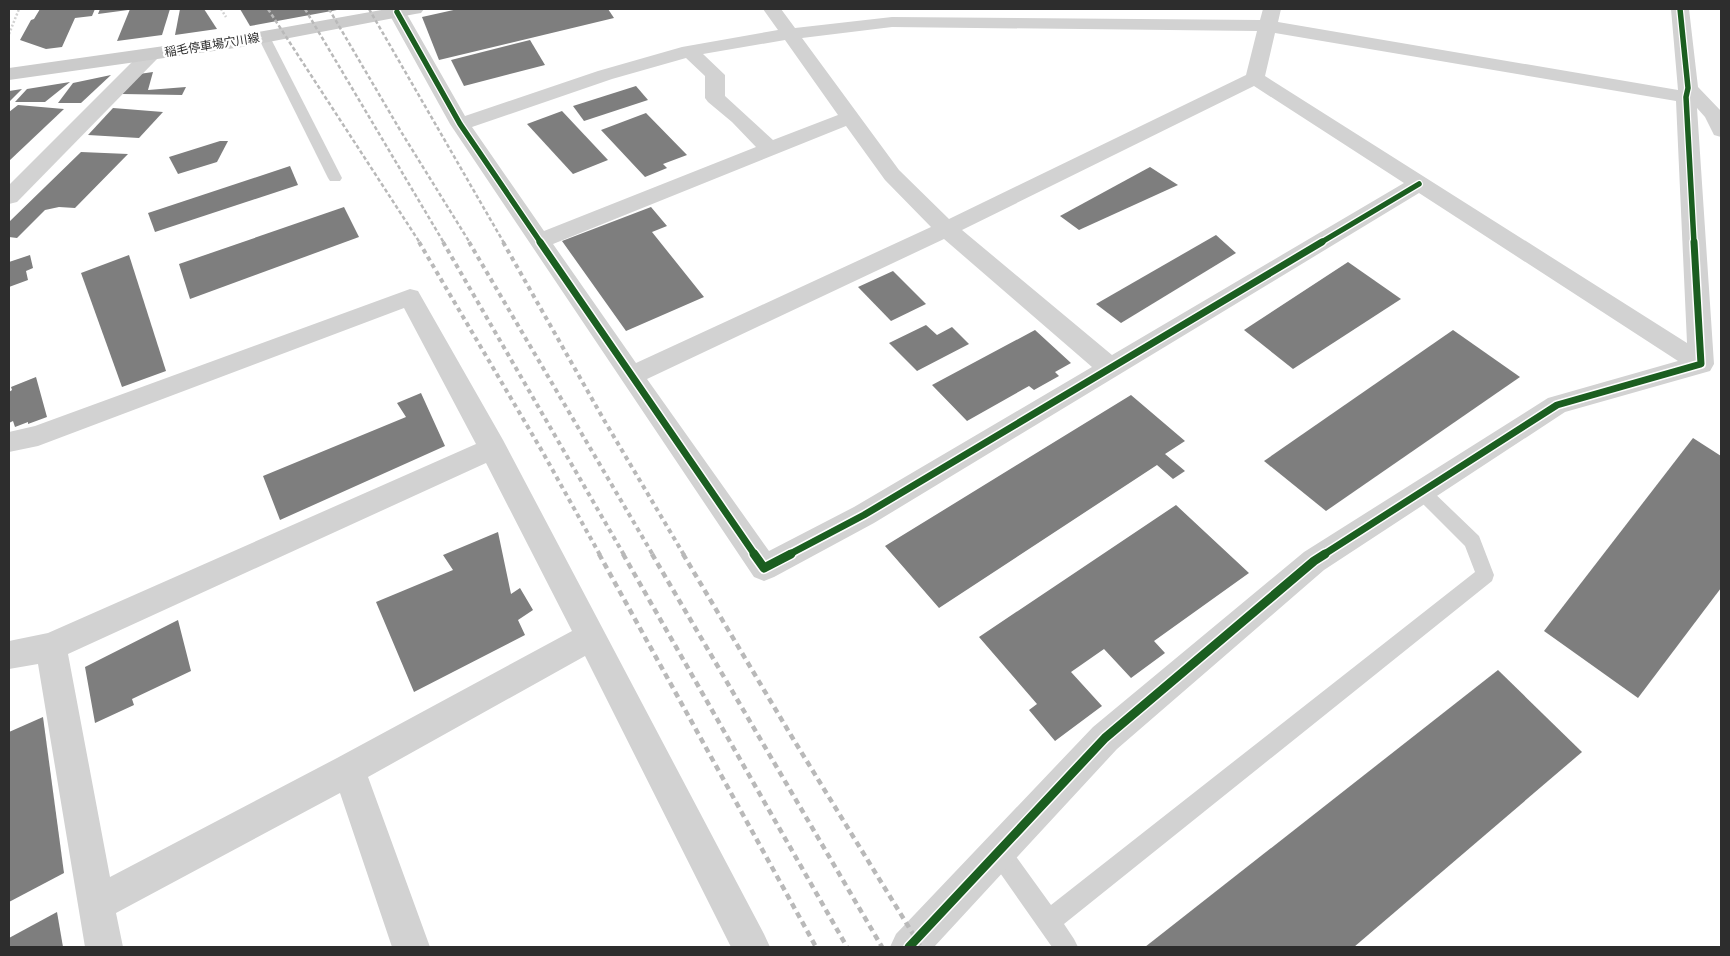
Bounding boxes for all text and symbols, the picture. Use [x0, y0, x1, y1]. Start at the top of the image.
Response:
street label: 稲毛停車場穴川線 [163, 30, 261, 60]

